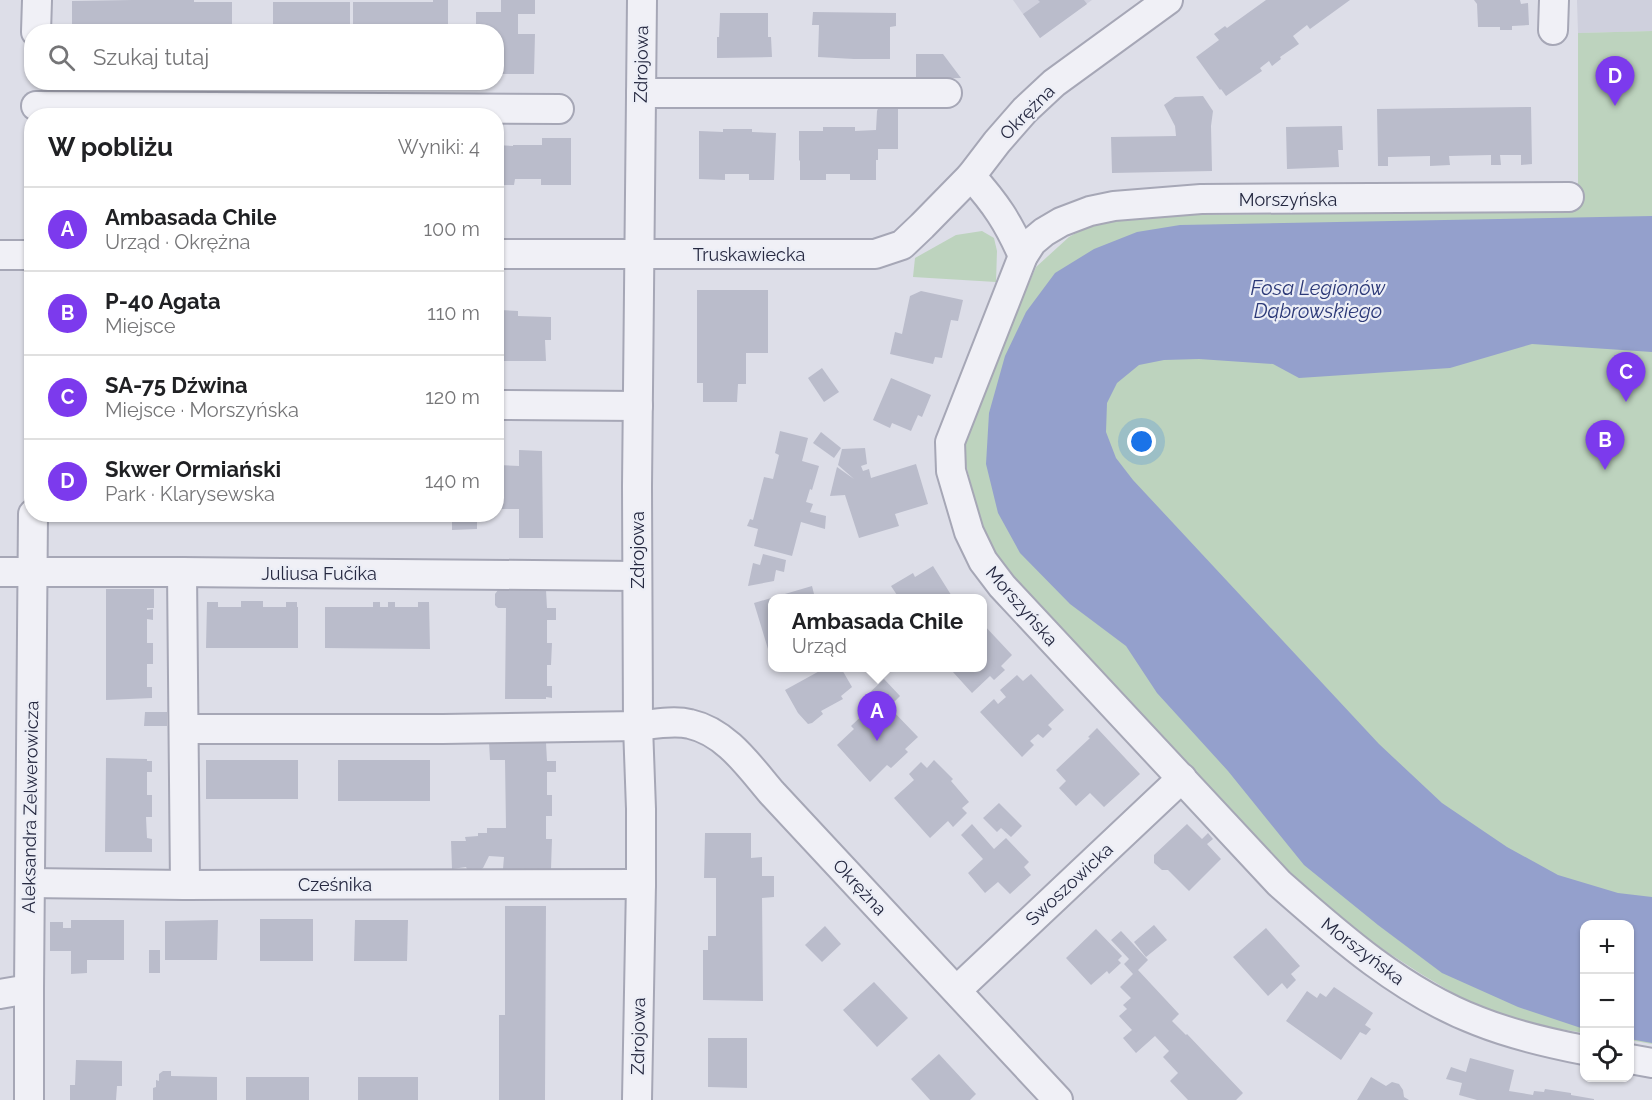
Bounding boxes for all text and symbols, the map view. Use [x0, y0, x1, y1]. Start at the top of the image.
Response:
search box [24, 24, 504, 90]
street label: Zdrojowa [630, 25, 652, 103]
icon: search [45, 41, 78, 74]
text: Szukaj tutaj [93, 44, 209, 70]
pin: D [1596, 57, 1634, 106]
street label: Okrężna [995, 80, 1059, 144]
text: W pobliżu [48, 132, 173, 162]
text: Wyniki: 4 [398, 135, 480, 159]
street label: Morszyńska [1239, 189, 1337, 210]
text: Ambasada Chile [105, 204, 277, 230]
text: A [61, 217, 74, 241]
text: 100 m [423, 217, 480, 241]
text: Urząd · Okrężna [105, 230, 251, 254]
street label: Truskawiecka [693, 244, 805, 265]
water label: Fosa Legionów Dąbrowskiego [1251, 276, 1386, 323]
text: P-40 Agata [105, 288, 221, 314]
text: B [61, 301, 74, 325]
text: 110 m [427, 301, 480, 325]
text: Miejsce [105, 314, 175, 338]
pin: C [1606, 352, 1646, 402]
text: SA-75 Dźwina [105, 372, 248, 398]
text: C [61, 385, 74, 409]
text: 120 m [425, 385, 480, 409]
text: Miejsce · Morszyńska [105, 398, 299, 422]
pin: B [1586, 420, 1624, 470]
your location [1127, 427, 1156, 456]
text: Skwer Ormiański [105, 456, 281, 482]
text: D [60, 469, 75, 493]
text: 140 m [425, 469, 480, 493]
text: Park · Klarysewska [105, 482, 275, 506]
street label: Zdrojowa [627, 511, 648, 589]
street label: Morszyńska [982, 562, 1062, 650]
street label: Juliusa Fučíka [261, 563, 377, 584]
popup [768, 594, 987, 672]
text: Ambasada Chile [792, 608, 963, 634]
text: Urząd [792, 634, 847, 658]
pin: A [858, 692, 896, 741]
street label: Aleksandra Zelwerowicza [18, 701, 42, 913]
street label: Swoszowicka [1021, 838, 1117, 930]
street label: Okrężna [829, 855, 891, 919]
street label: Cześnika [298, 874, 372, 895]
street label: Morszyńska [1317, 913, 1409, 989]
map controls [1580, 920, 1634, 1082]
button: + [1580, 920, 1634, 974]
button: − [1580, 974, 1634, 1028]
street label: Zdrojowa [627, 997, 649, 1075]
button: locate [1580, 1028, 1634, 1082]

